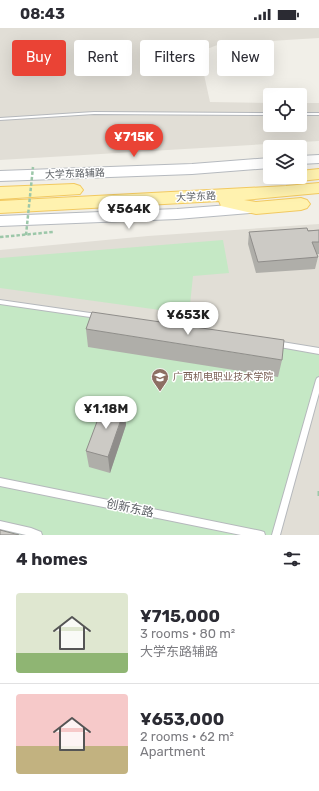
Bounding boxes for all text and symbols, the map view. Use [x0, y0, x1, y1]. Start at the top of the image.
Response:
text: 08:43 [20, 5, 65, 23]
chip: Buy [12, 40, 66, 76]
chip: Rent [74, 40, 132, 76]
chip: Filters [140, 40, 209, 76]
chip: New [217, 40, 274, 76]
map controls [263, 88, 307, 184]
button: locate [263, 88, 307, 132]
pin: ¥715K [106, 124, 162, 158]
text: ¥715K [114, 129, 154, 144]
button: layers [263, 140, 307, 184]
street label: 大学东路辅路 [45, 167, 105, 181]
street label: 大学东路 [176, 190, 216, 204]
pin: ¥564K [101, 196, 157, 230]
text: ¥564K [107, 201, 151, 216]
pin: ¥653K [160, 302, 216, 336]
text: ¥653K [166, 307, 210, 322]
school or university icon: 广西机电职业技术学院 [150, 367, 170, 392]
place label: 广西机电职业技术学院 [173, 371, 273, 383]
pin: ¥1.18M [73, 396, 139, 430]
text: ¥1.18M [84, 401, 128, 416]
street label: 创新东路 [105, 496, 155, 520]
icon: filters [281, 548, 303, 570]
text: 4 homes [16, 549, 88, 569]
text: ¥715,000 [140, 606, 220, 626]
icon: home [48, 609, 96, 657]
text: 3 rooms · 80 m² [140, 626, 235, 641]
text: 大学东路辅路 [140, 644, 218, 659]
text: ¥653,000 [140, 709, 224, 729]
icon: home [48, 710, 96, 758]
text: 2 rooms · 62 m² [140, 729, 234, 744]
text: Apartment [140, 744, 205, 759]

